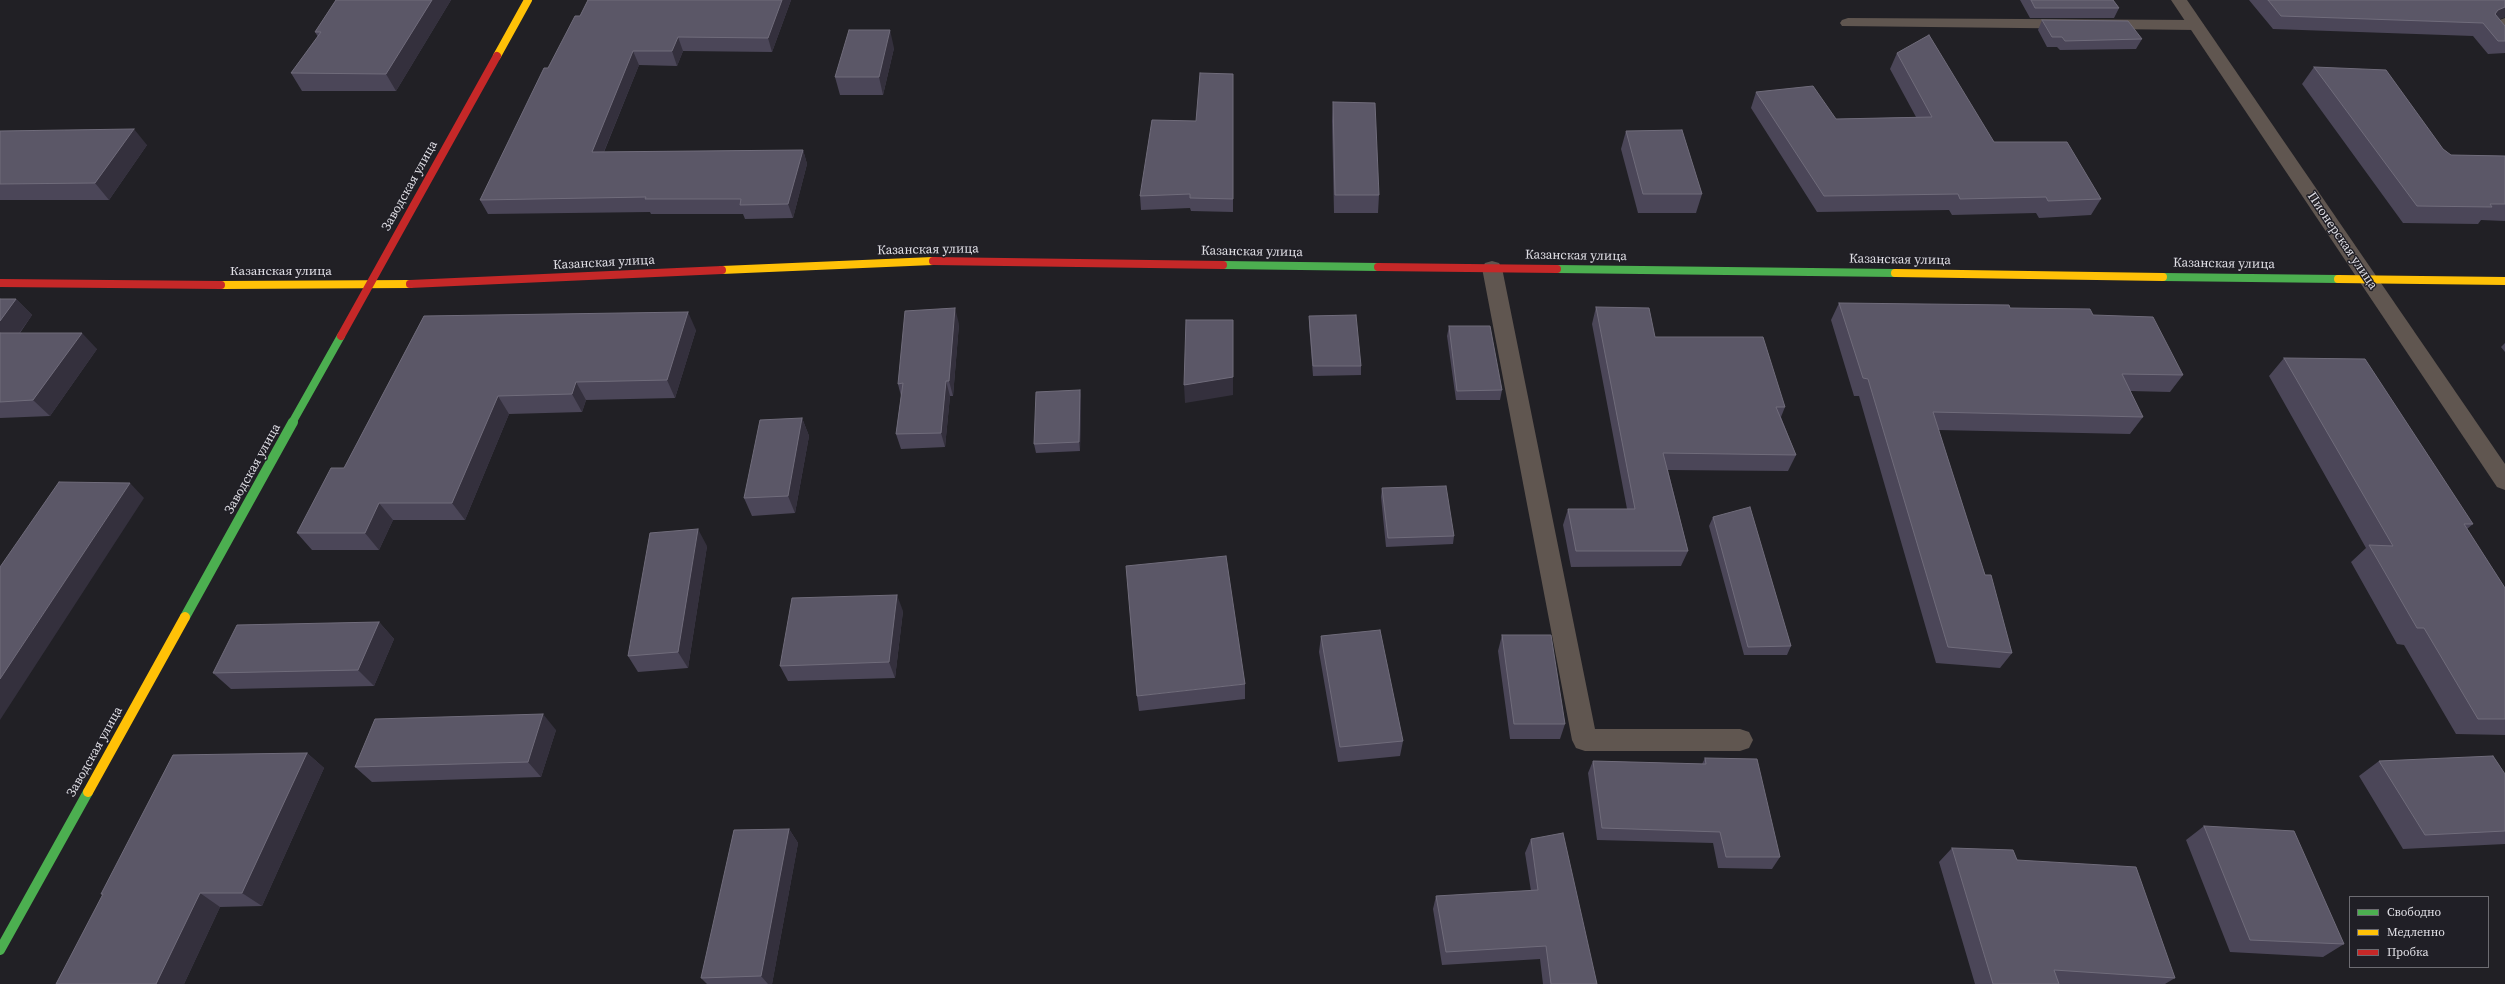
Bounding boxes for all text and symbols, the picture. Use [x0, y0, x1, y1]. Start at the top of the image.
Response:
street label: Заводская улица [379, 138, 441, 234]
street label: Пионерская улица [2304, 189, 2380, 293]
street label: Казанская улица [877, 241, 979, 259]
street label: Казанская улица [1201, 243, 1303, 261]
street label: Казанская улица [1525, 247, 1627, 265]
street label: Казанская улица [1849, 251, 1951, 269]
street label: Казанская улица [553, 253, 655, 273]
street label: Казанская улица [2173, 255, 2275, 273]
street label: Казанская улица [230, 264, 332, 280]
street label: Заводская улица [222, 421, 284, 517]
street label: Заводская улица [64, 704, 126, 800]
legend [2349, 896, 2489, 968]
text: Свободно [2387, 904, 2441, 920]
text: Медленно [2387, 924, 2445, 940]
text: Пробка [2387, 944, 2429, 960]

